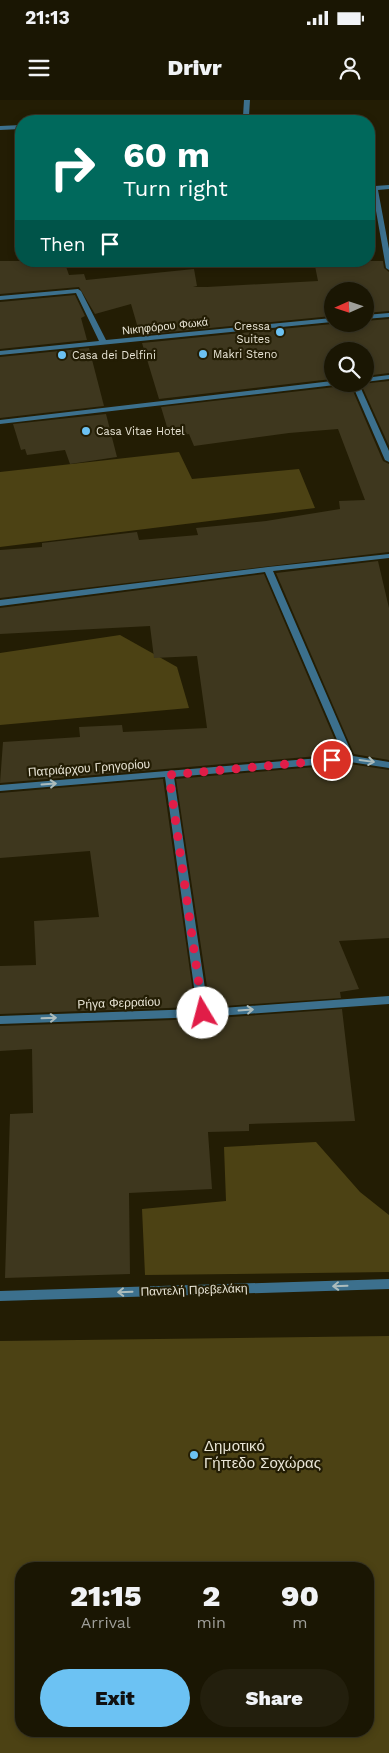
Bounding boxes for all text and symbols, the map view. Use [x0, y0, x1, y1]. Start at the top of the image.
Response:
text: 21:13 [25, 6, 70, 29]
icon: menu [25, 54, 53, 82]
icon: person [336, 54, 364, 82]
text: Drivr [167, 55, 222, 80]
text: 60 m [123, 134, 210, 176]
icon: right [40, 135, 105, 200]
text: Turn right [123, 176, 228, 201]
icon: arrive [96, 230, 124, 258]
text: Then [40, 233, 86, 256]
north arrow [324, 282, 374, 332]
map controls [324, 282, 374, 392]
street label: Νικηφόρου Φωκά [121, 315, 209, 337]
place label: Cressa Suites [234, 320, 270, 346]
marker: Cressa Suites [274, 326, 286, 338]
button: search [324, 342, 374, 392]
marker: Makri Steno [197, 348, 209, 360]
place label: Makri Steno [213, 348, 277, 361]
marker: Casa dei Delfini [56, 349, 68, 361]
place label: Casa dei Delfini [72, 349, 156, 362]
marker: Casa Vitae Hotel [80, 425, 92, 437]
place label: Casa Vitae Hotel [96, 425, 185, 438]
pin [311, 739, 353, 781]
icon: arrive [318, 746, 346, 774]
street label: Πατριάρχου Γρηγορίου [27, 757, 151, 779]
one-way arrow [359, 757, 375, 767]
one-way arrow [40, 779, 56, 789]
position arrow [176, 986, 228, 1038]
street label: Ρήγα Φερραίου [77, 995, 161, 1011]
one-way arrow [238, 1005, 254, 1014]
one-way arrow [40, 1014, 56, 1023]
street label: Παντελή Πρεβελάκη [140, 1281, 248, 1299]
one-way arrow [333, 1281, 349, 1290]
one-way arrow [118, 1287, 134, 1297]
place label: Δημοτικό Γήπεδο Σοχώρας [204, 1437, 321, 1472]
marker: Δημοτικό Γήπεδο Σοχώρας [188, 1449, 200, 1461]
text: 21:15 [70, 1578, 141, 1613]
text: 2 [202, 1578, 220, 1613]
text: 90 [281, 1578, 319, 1613]
text: Arrival [81, 1613, 131, 1632]
text: min [196, 1613, 226, 1632]
text: m [292, 1613, 308, 1632]
button: Exit [40, 1669, 190, 1727]
button: Share [200, 1669, 349, 1727]

